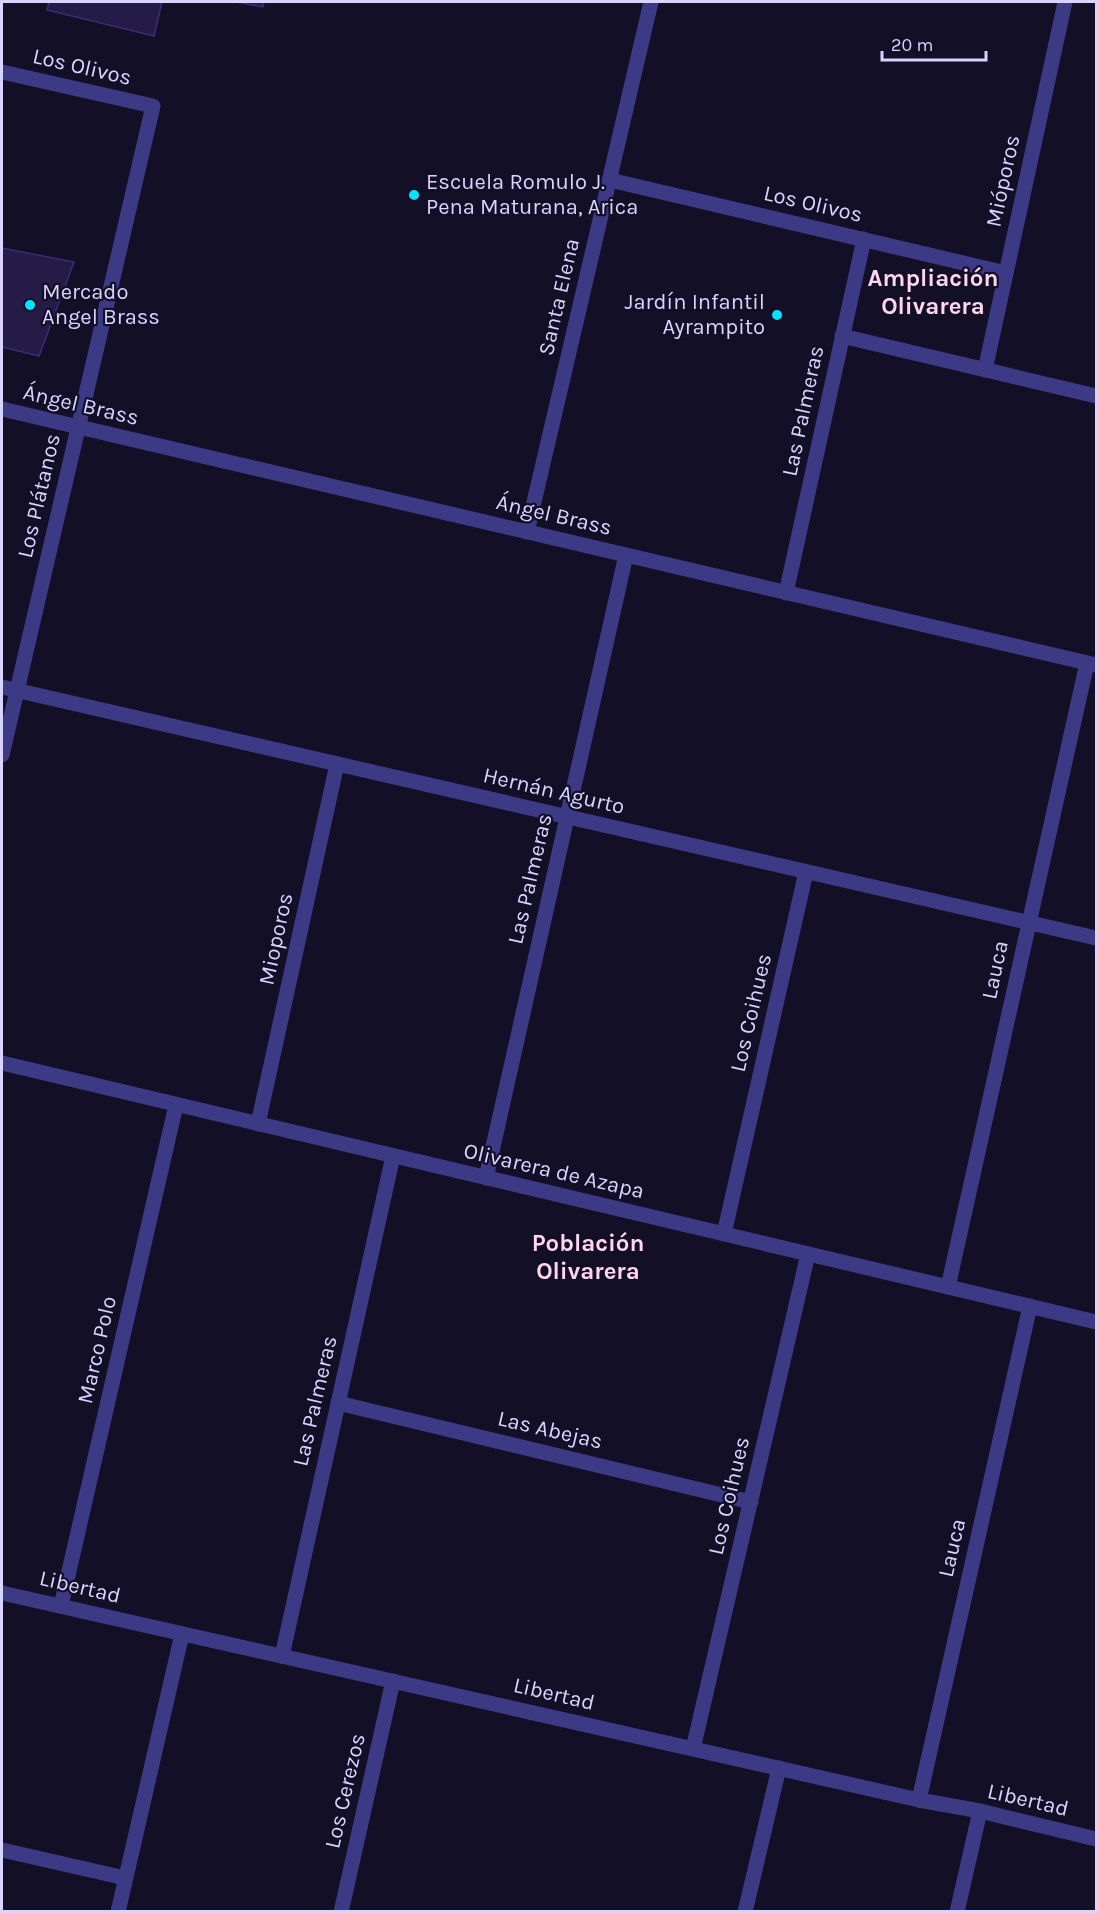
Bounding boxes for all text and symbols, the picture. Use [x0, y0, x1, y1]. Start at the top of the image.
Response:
scale bar [882, 24, 986, 62]
text: 20 m [891, 34, 933, 56]
street label: Los Olivos [30, 43, 134, 91]
street label: Mióporos [981, 132, 1025, 230]
place label: Escuela Romulo J. Pena Maturana, Arica [426, 169, 638, 220]
street label: Los Olivos [761, 180, 865, 228]
marker: Escuela Romulo J. Pena Maturana, Arica [407, 188, 421, 202]
street label: Santa Elena [533, 236, 585, 358]
district label: Ampliación Olivarera [868, 264, 998, 320]
place label: Mercado Angel Brass [42, 279, 160, 330]
place label: Jardín Infantil Ayrampito [625, 289, 765, 340]
marker: Mercado Angel Brass [23, 298, 37, 312]
marker: Jardín Infantil Ayrampito [770, 308, 784, 322]
street label: Las Palmeras [776, 343, 830, 479]
street label: Ángel Brass [21, 378, 142, 431]
street label: Los Plátanos [12, 431, 66, 561]
street label: Ángel Brass [494, 488, 615, 541]
street label: Hernán Agurto [481, 762, 627, 820]
street label: Las Palmeras [502, 811, 558, 947]
street label: Mioporos [254, 890, 298, 988]
street label: Lauca [976, 938, 1014, 1002]
street label: Los Coihues [725, 951, 777, 1075]
street label: Olivarera de Azapa [461, 1138, 647, 1204]
district label: Población Olivarera [532, 1229, 644, 1285]
street label: Marco Polo [72, 1294, 122, 1406]
street label: Las Palmeras [287, 1333, 343, 1469]
street label: Las Abejas [495, 1405, 605, 1455]
street label: Los Coihues [703, 1434, 755, 1558]
street label: Lauca [933, 1516, 971, 1580]
street label: Libertad [37, 1565, 123, 1609]
street label: Libertad [511, 1672, 597, 1716]
street label: Los Cerezos [319, 1731, 371, 1851]
street label: Libertad [985, 1778, 1071, 1822]

